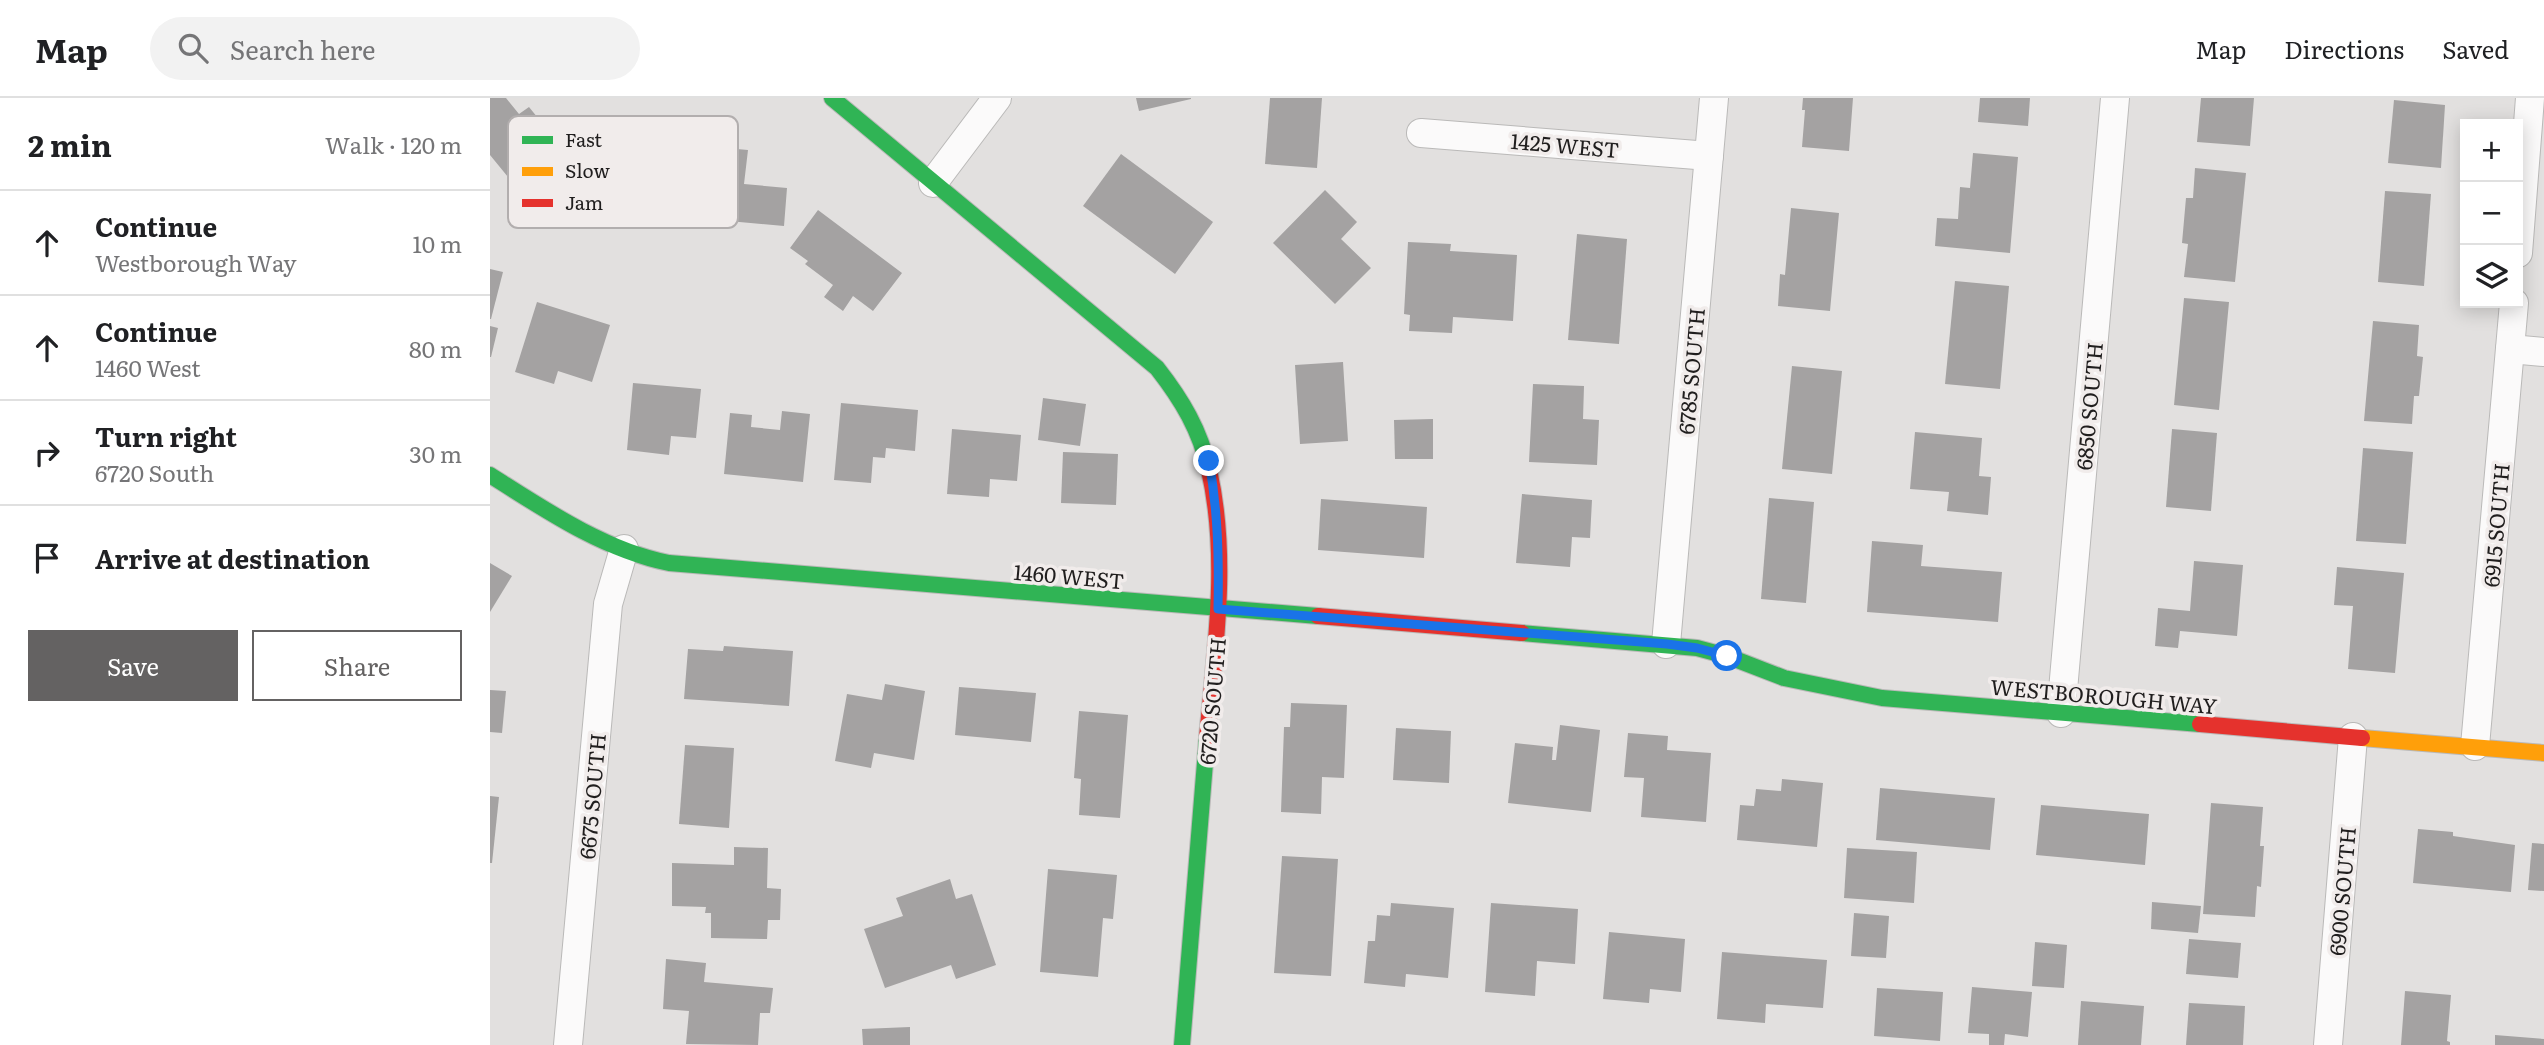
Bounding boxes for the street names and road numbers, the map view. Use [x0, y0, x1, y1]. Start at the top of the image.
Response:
street label: 1425 WEST [1509, 124, 1621, 164]
street label: 6785 SOUTH [1669, 306, 1711, 436]
street label: 6850 SOUTH [2067, 341, 2109, 471]
street label: 6915 SOUTH [2474, 462, 2516, 588]
street label: 1460 WEST [1012, 555, 1126, 595]
street label: 6720 SOUTH [1190, 636, 1232, 766]
street label: WESTBOROUGH WAY [1989, 670, 2219, 720]
street label: 6675 SOUTH [570, 732, 612, 860]
street label: 6900 SOUTH [2320, 825, 2362, 957]

